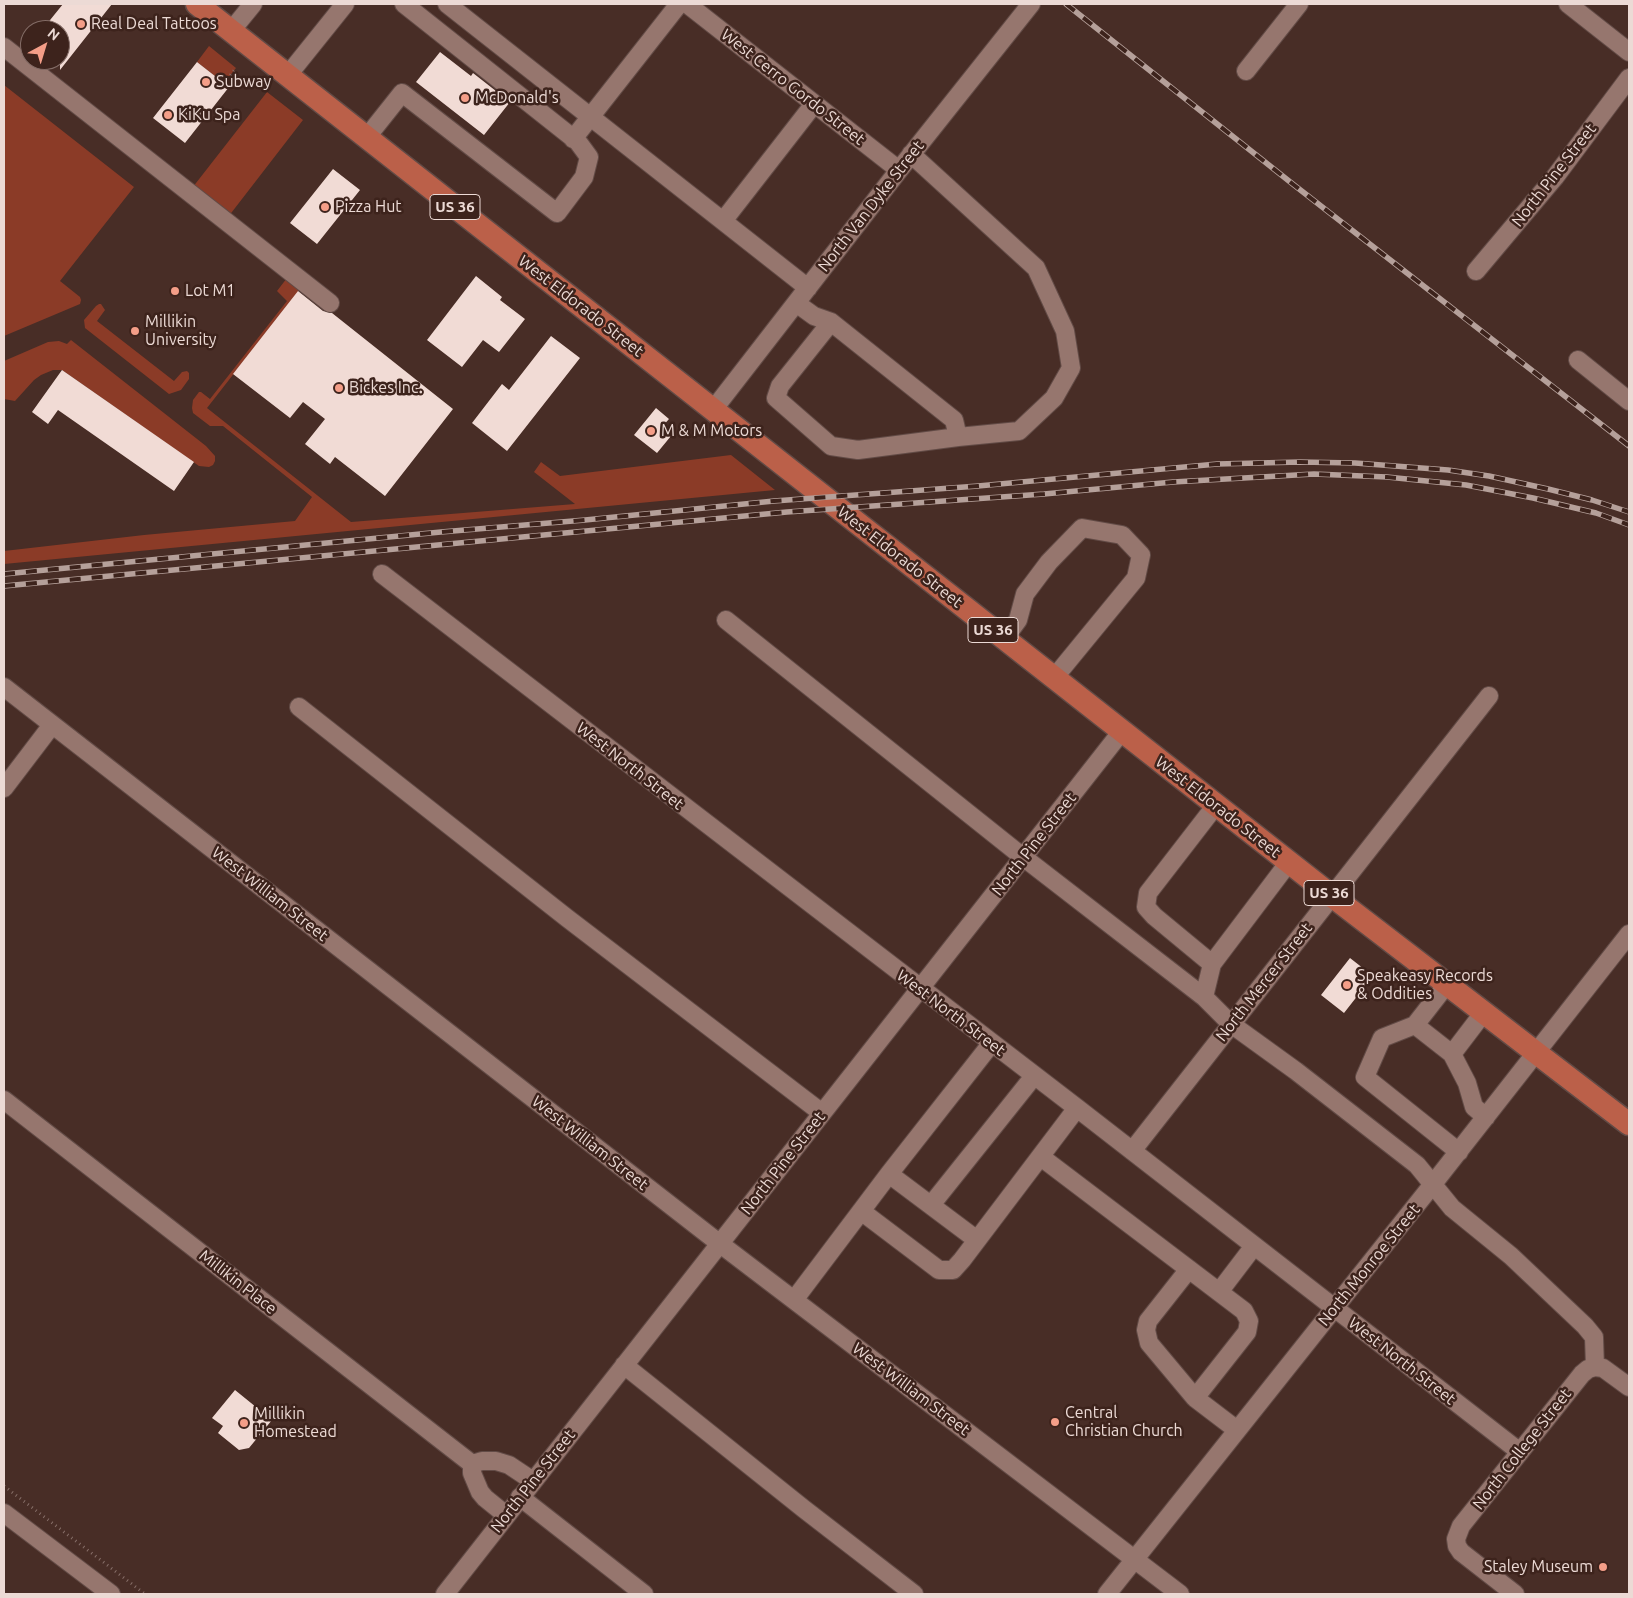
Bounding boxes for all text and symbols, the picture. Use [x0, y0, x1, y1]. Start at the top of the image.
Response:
place label: Real Deal Tattoos [91, 14, 217, 34]
marker: Real Deal Tattoos [75, 18, 87, 30]
north arrow [20, 20, 70, 70]
text: N [45, 25, 63, 44]
street label: West Cerro Gordo Street [717, 25, 869, 149]
place label: Subway [216, 72, 271, 92]
marker: Subway [200, 76, 212, 88]
place label: McDonald's [475, 88, 559, 108]
marker: McDonald's [459, 92, 471, 104]
place label: KiKu Spa [178, 105, 240, 125]
marker: KiKu Spa [162, 109, 174, 121]
street label: North Pine Street [1508, 120, 1600, 230]
street label: North Van Dyke Street [814, 137, 928, 275]
road number: US 36 [430, 194, 480, 220]
place label: Pizza Hut [335, 197, 402, 217]
marker: Pizza Hut [319, 201, 331, 213]
street label: West Eldorado Street [515, 251, 647, 361]
place label: Lot M1 [185, 281, 235, 301]
marker: Lot M1 [169, 285, 181, 297]
place label: Millikin University [145, 312, 216, 350]
marker: Millikin University [129, 325, 141, 337]
place label: Bickes Inc. [349, 378, 423, 398]
marker: Bickes Inc. [333, 382, 345, 394]
place label: M & M Motors [661, 421, 762, 441]
marker: M & M Motors [645, 425, 657, 437]
street label: West Eldorado Street [834, 502, 966, 612]
road number: US 36 [968, 618, 1018, 642]
street label: West North Street [573, 718, 687, 814]
street label: West Eldorado Street [1152, 752, 1284, 862]
street label: North Pine Street [988, 789, 1080, 899]
street label: West William Street [208, 843, 332, 945]
road number: US 36 [1304, 880, 1354, 906]
street label: North Mercer Street [1212, 919, 1316, 1045]
street label: West North Street [893, 966, 1009, 1060]
place label: Speakeasy Records & Oddities [1357, 966, 1493, 1004]
marker: Speakeasy Records & Oddities [1341, 979, 1353, 991]
street label: West William Street [528, 1092, 652, 1194]
street label: North Pine Street [737, 1108, 829, 1218]
street label: North Monroe Street [1314, 1200, 1424, 1330]
street label: Millikin Place [195, 1246, 281, 1318]
street label: West North Street [1345, 1313, 1459, 1409]
street label: West William Street [849, 1339, 973, 1439]
street label: North College Street [1469, 1385, 1575, 1513]
place label: Central Christian Church [1065, 1403, 1183, 1441]
place label: Millikin Homestead [254, 1404, 337, 1442]
marker: Central Christian Church [1049, 1416, 1061, 1428]
marker: Millikin Homestead [238, 1417, 250, 1429]
street label: North Pine Street [487, 1426, 579, 1536]
place label: Staley Museum [1484, 1557, 1593, 1577]
marker: Staley Museum [1597, 1561, 1609, 1573]

